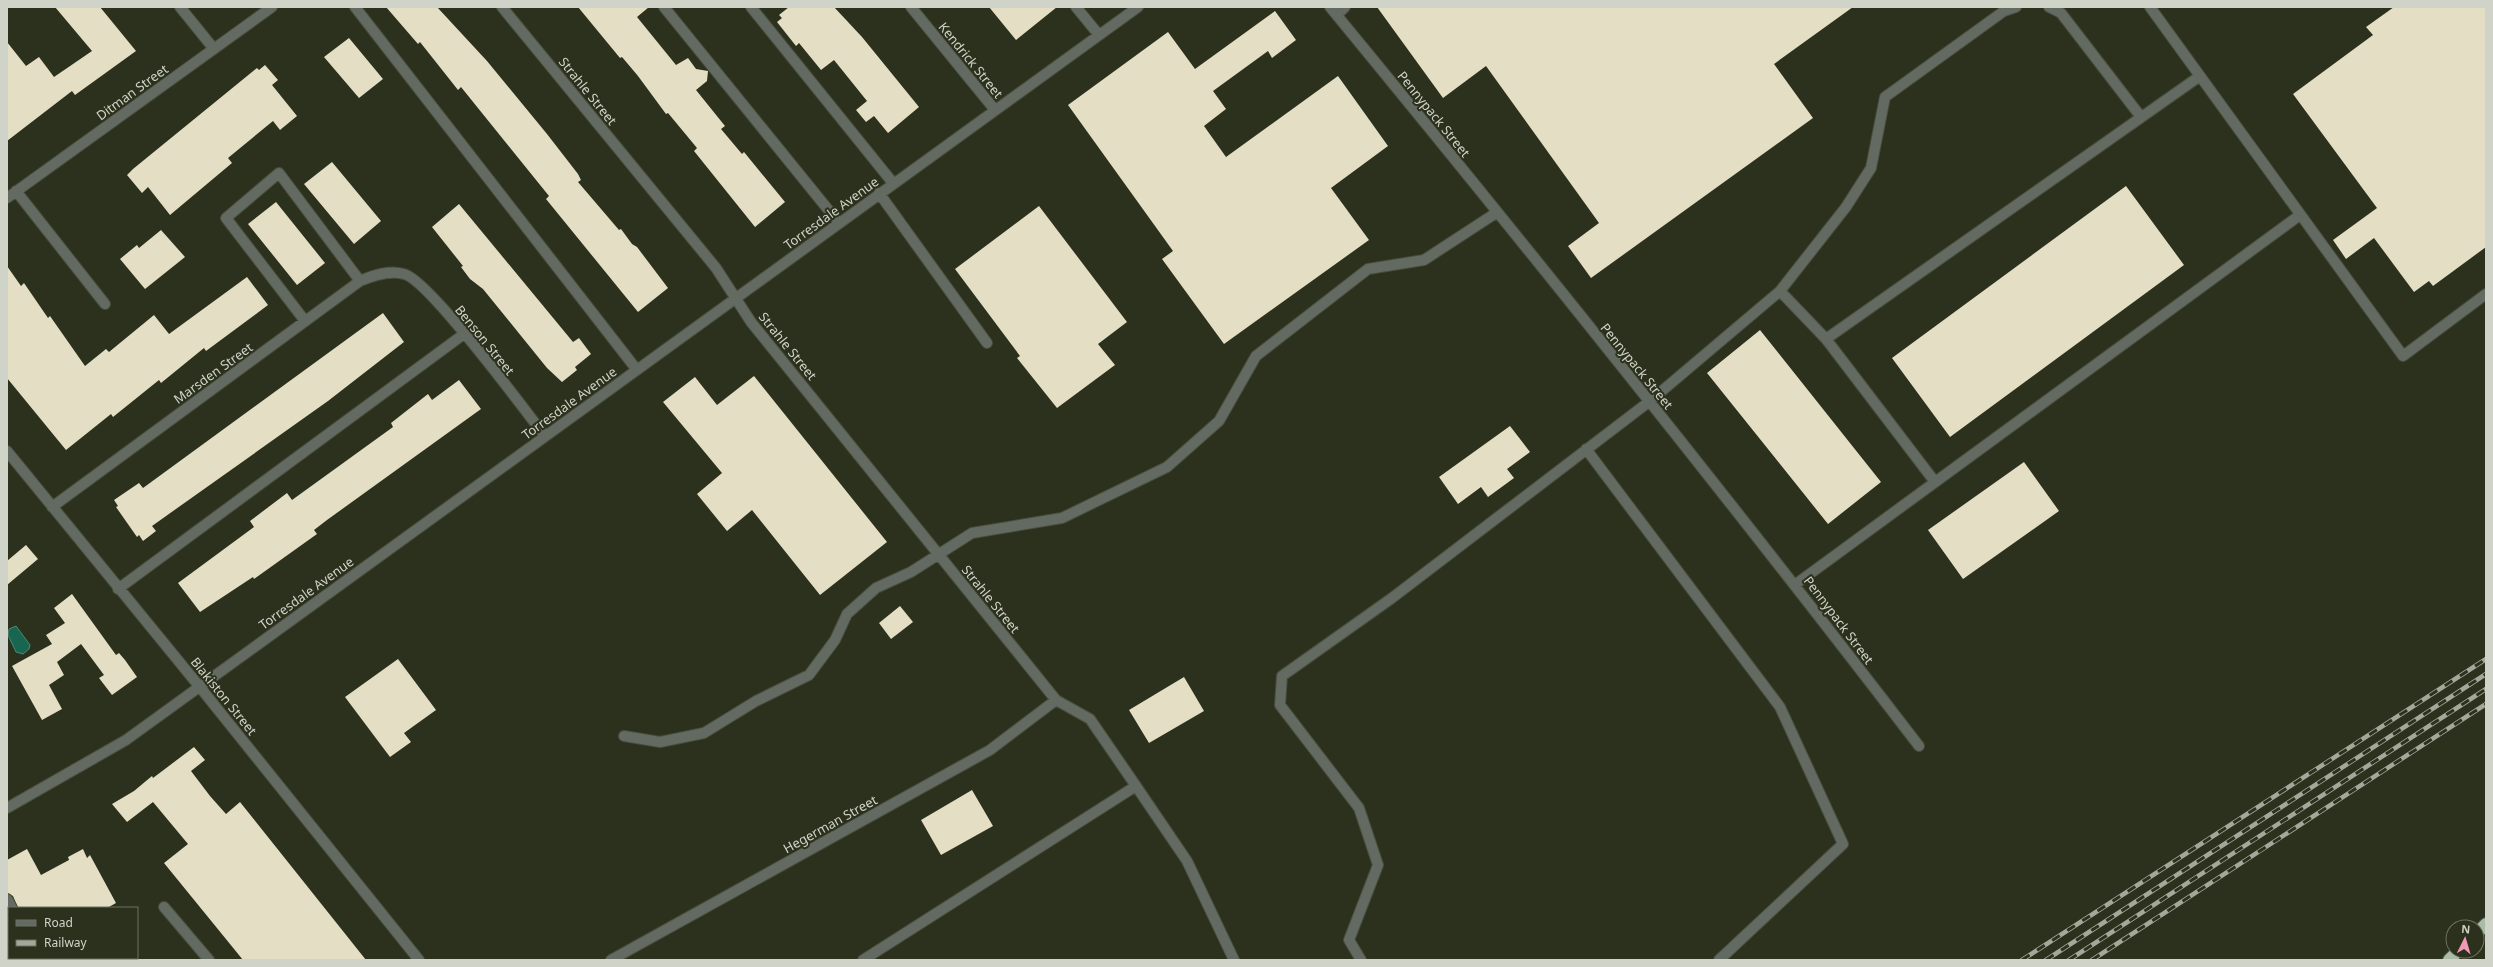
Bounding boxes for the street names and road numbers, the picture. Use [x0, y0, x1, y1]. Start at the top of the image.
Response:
street label: Kendrick Street [935, 18, 1007, 102]
street label: Strahle Street [555, 53, 621, 129]
street label: Ditman Street [92, 60, 172, 124]
street label: Pennypack Street [1394, 67, 1475, 161]
street label: Torresdale Avenue [780, 172, 882, 254]
street label: Benson Street [451, 301, 519, 379]
street label: Strahle Street [755, 308, 821, 384]
street label: Pennypack Street [1597, 319, 1678, 413]
street label: Marsden Street [170, 338, 256, 408]
street label: Torresdale Avenue [518, 362, 620, 444]
street label: Torresdale Avenue [255, 552, 357, 634]
street label: Strahle Street [958, 561, 1024, 637]
street label: Pennypack Street [1800, 572, 1878, 668]
street label: Blakiston Street [187, 653, 261, 739]
street label: Hegerman Street [780, 791, 880, 857]

